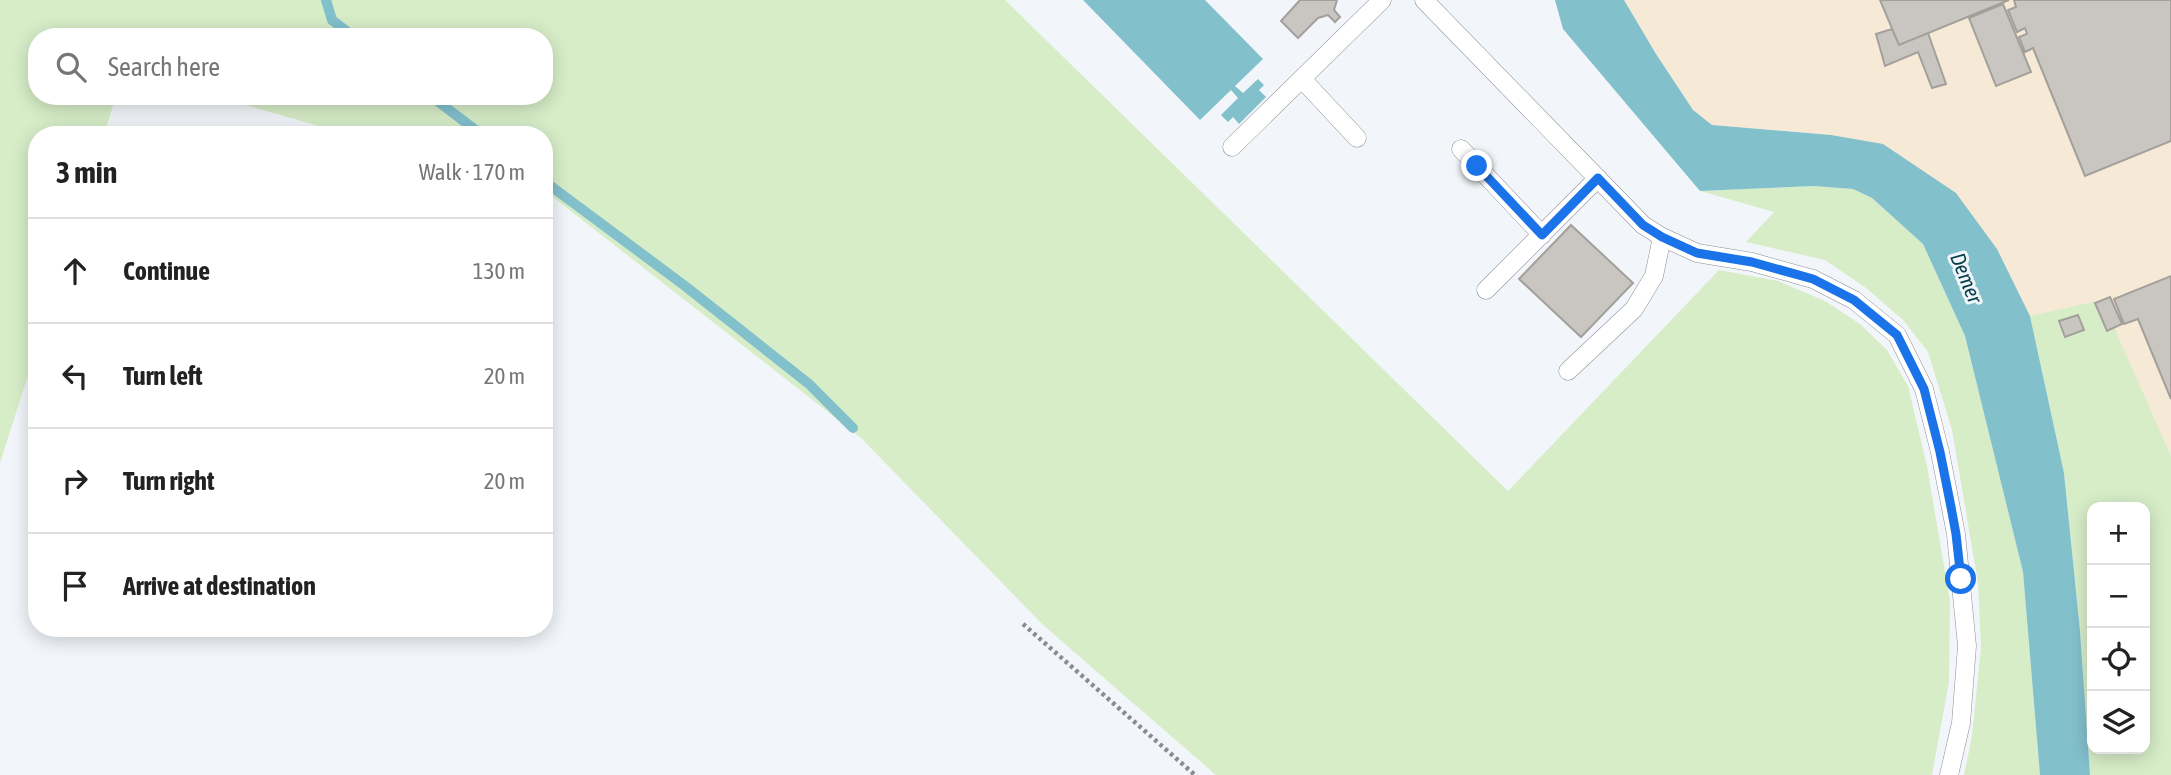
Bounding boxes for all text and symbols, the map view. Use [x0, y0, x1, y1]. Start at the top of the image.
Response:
search box [28, 28, 553, 105]
icon: search [52, 48, 90, 86]
text: Search here [108, 52, 220, 82]
route end [1461, 150, 1492, 181]
text: 3 min [56, 155, 117, 189]
text: Walk · 170 m [419, 159, 525, 185]
water label: Demer [1946, 249, 1988, 307]
icon: ahead [56, 252, 94, 290]
text: Continue [123, 256, 210, 286]
text: 130 m [473, 258, 525, 284]
icon: left [56, 357, 94, 395]
text: Turn left [123, 361, 203, 391]
text: 20 m [484, 363, 525, 389]
icon: right [56, 462, 94, 500]
text: Turn right [123, 466, 214, 496]
text: 20 m [484, 468, 525, 494]
map controls [2087, 502, 2150, 754]
button: + [2087, 502, 2150, 565]
route start [1945, 563, 1976, 594]
button: − [2087, 565, 2150, 628]
icon: arrive [56, 567, 94, 605]
text: Arrive at destination [123, 571, 316, 601]
button: locate [2087, 628, 2150, 691]
button: layers [2087, 691, 2150, 754]

